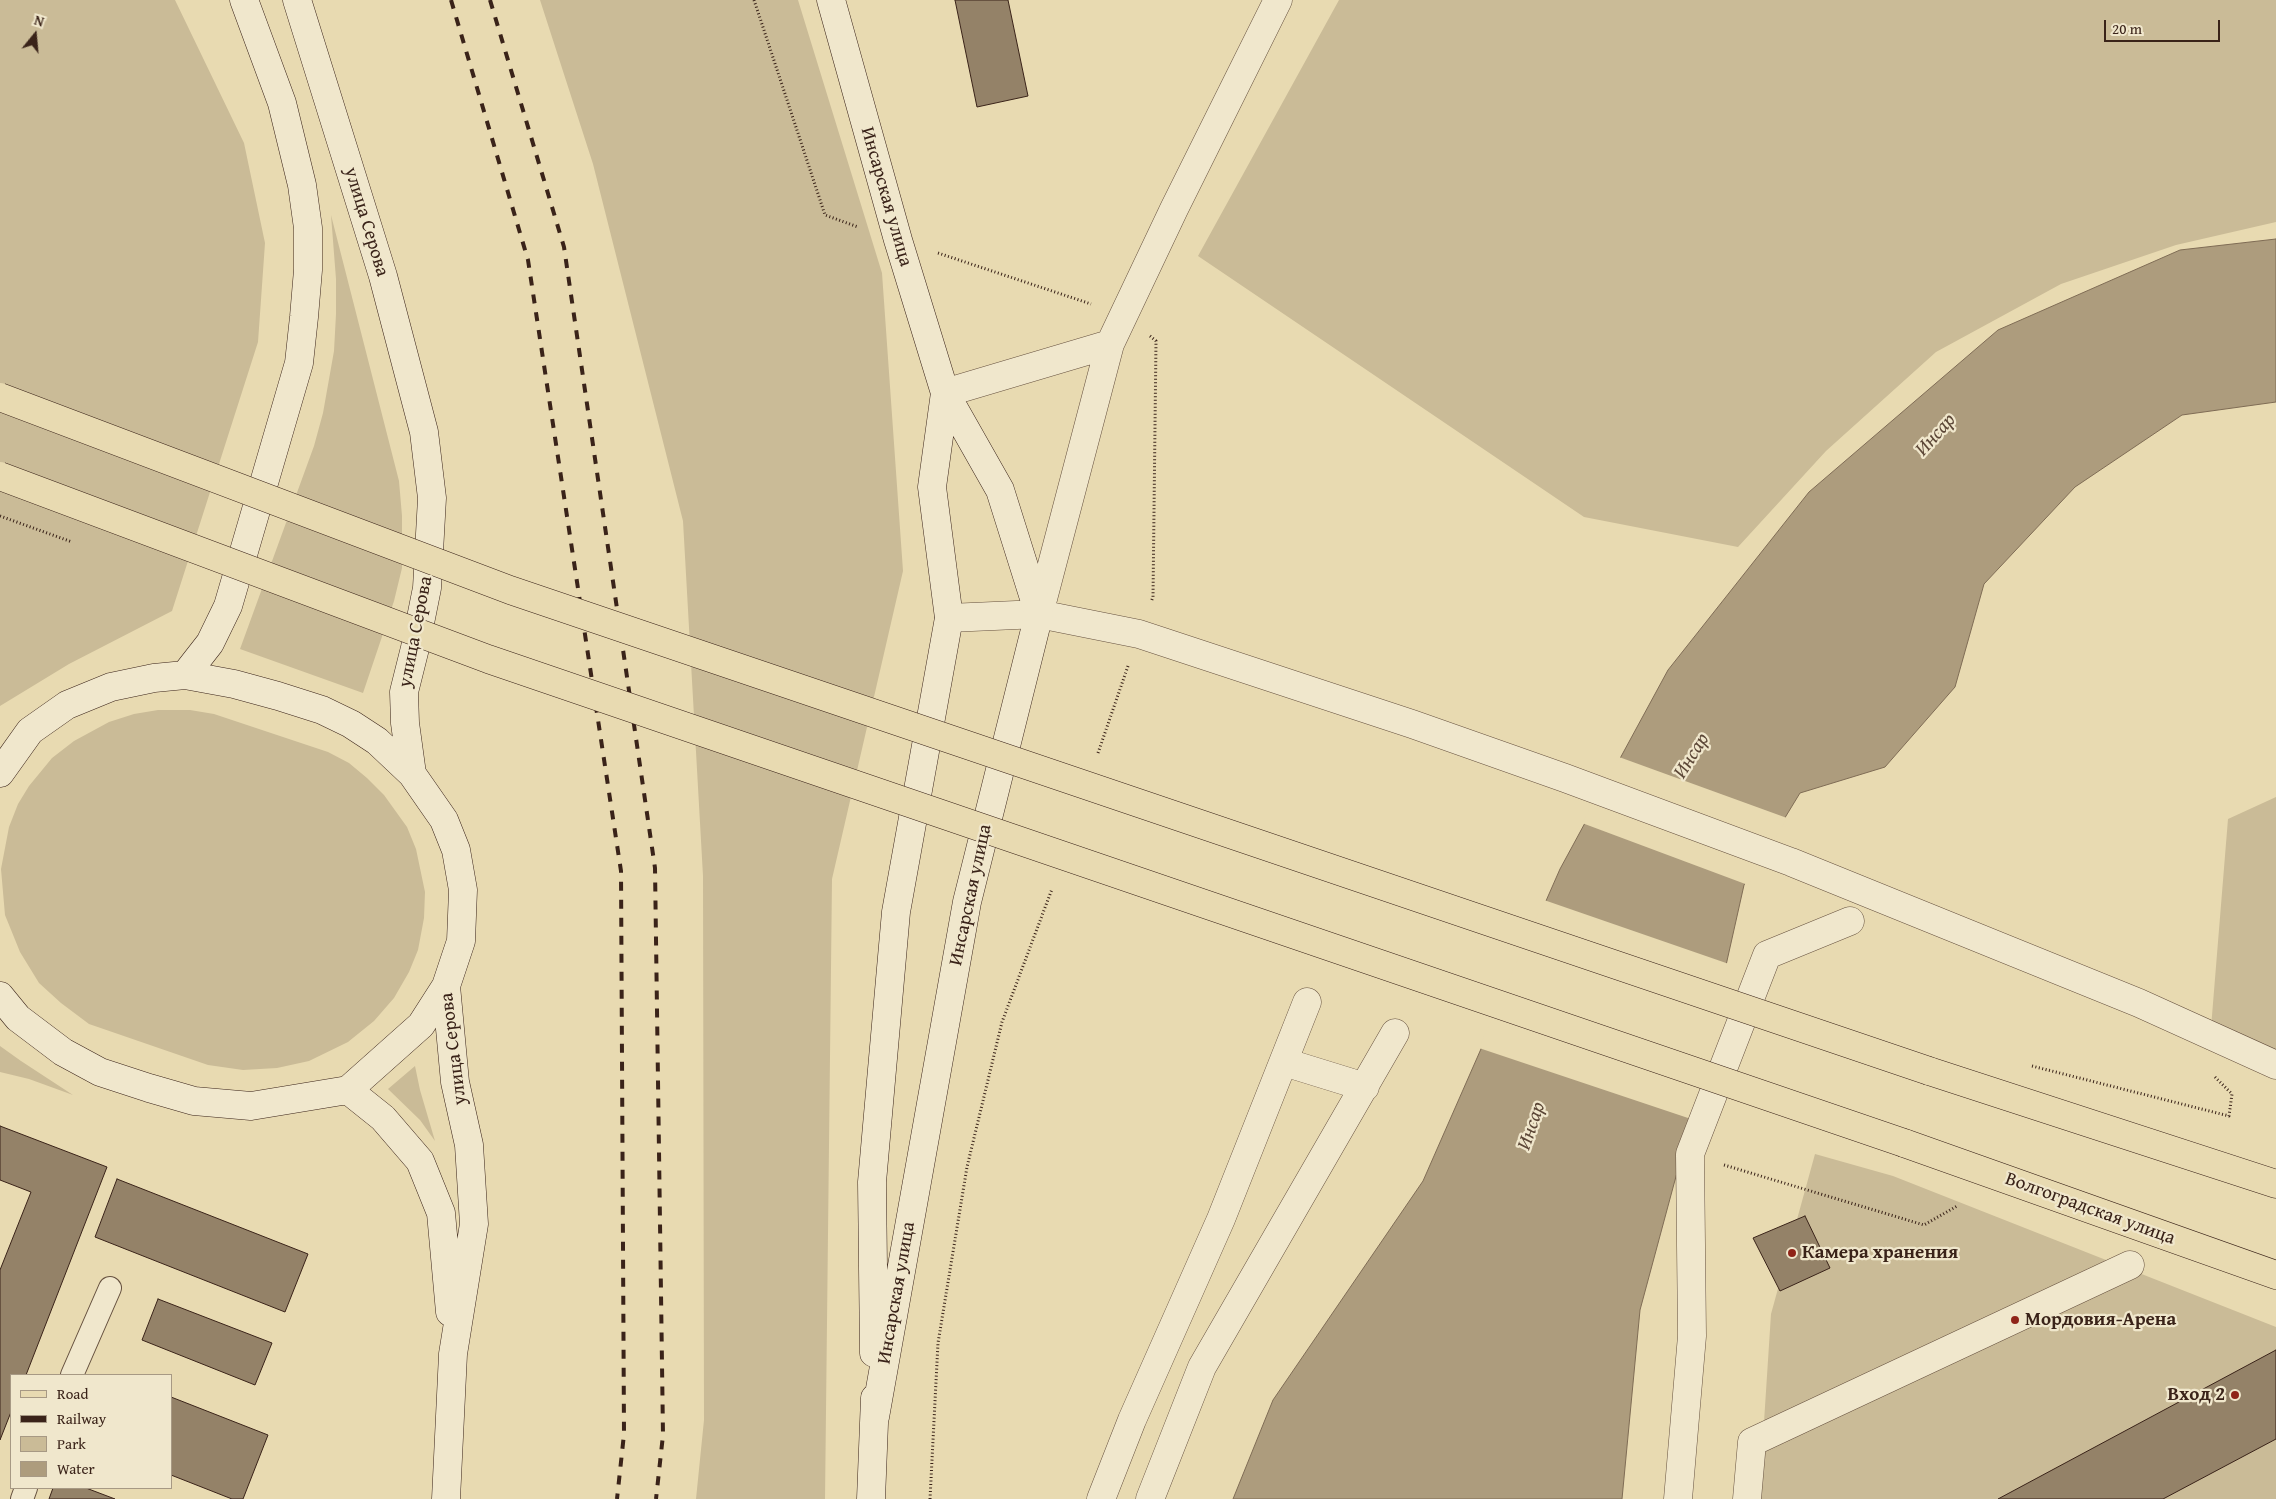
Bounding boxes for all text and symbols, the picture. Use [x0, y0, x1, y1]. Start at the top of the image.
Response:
north arrow [10, 10, 60, 60]
text: N [32, 10, 47, 32]
scale bar [2106, 10, 2222, 42]
text: 20 m [2112, 18, 2142, 39]
street label: Инсарская улица [855, 125, 917, 269]
street label: улица Серова [339, 165, 393, 279]
water label: Инсар [1911, 409, 1961, 461]
street label: улица Серова [394, 574, 438, 690]
water label: Инсар [1669, 729, 1715, 783]
street label: Инсарская улица [945, 822, 997, 968]
street label: улица Серова [436, 992, 472, 1106]
water label: Инсар [1513, 1099, 1551, 1153]
street label: Волгоградская улица [2002, 1168, 2178, 1250]
street label: Инсарская улица [873, 1220, 921, 1366]
place label: Камера хранения [1802, 1242, 1958, 1264]
marker: Камера хранения [1786, 1247, 1798, 1259]
place label: Мордовия-Арена [2025, 1309, 2176, 1331]
marker: Мордовия-Арена [2009, 1314, 2021, 1326]
legend [10, 1374, 172, 1489]
text: Road [57, 1383, 88, 1404]
place label: Вход 2 [2167, 1384, 2225, 1406]
marker: Вход 2 [2229, 1389, 2241, 1401]
text: Railway [57, 1408, 106, 1429]
text: Park [57, 1433, 86, 1454]
text: Water [57, 1458, 95, 1479]

